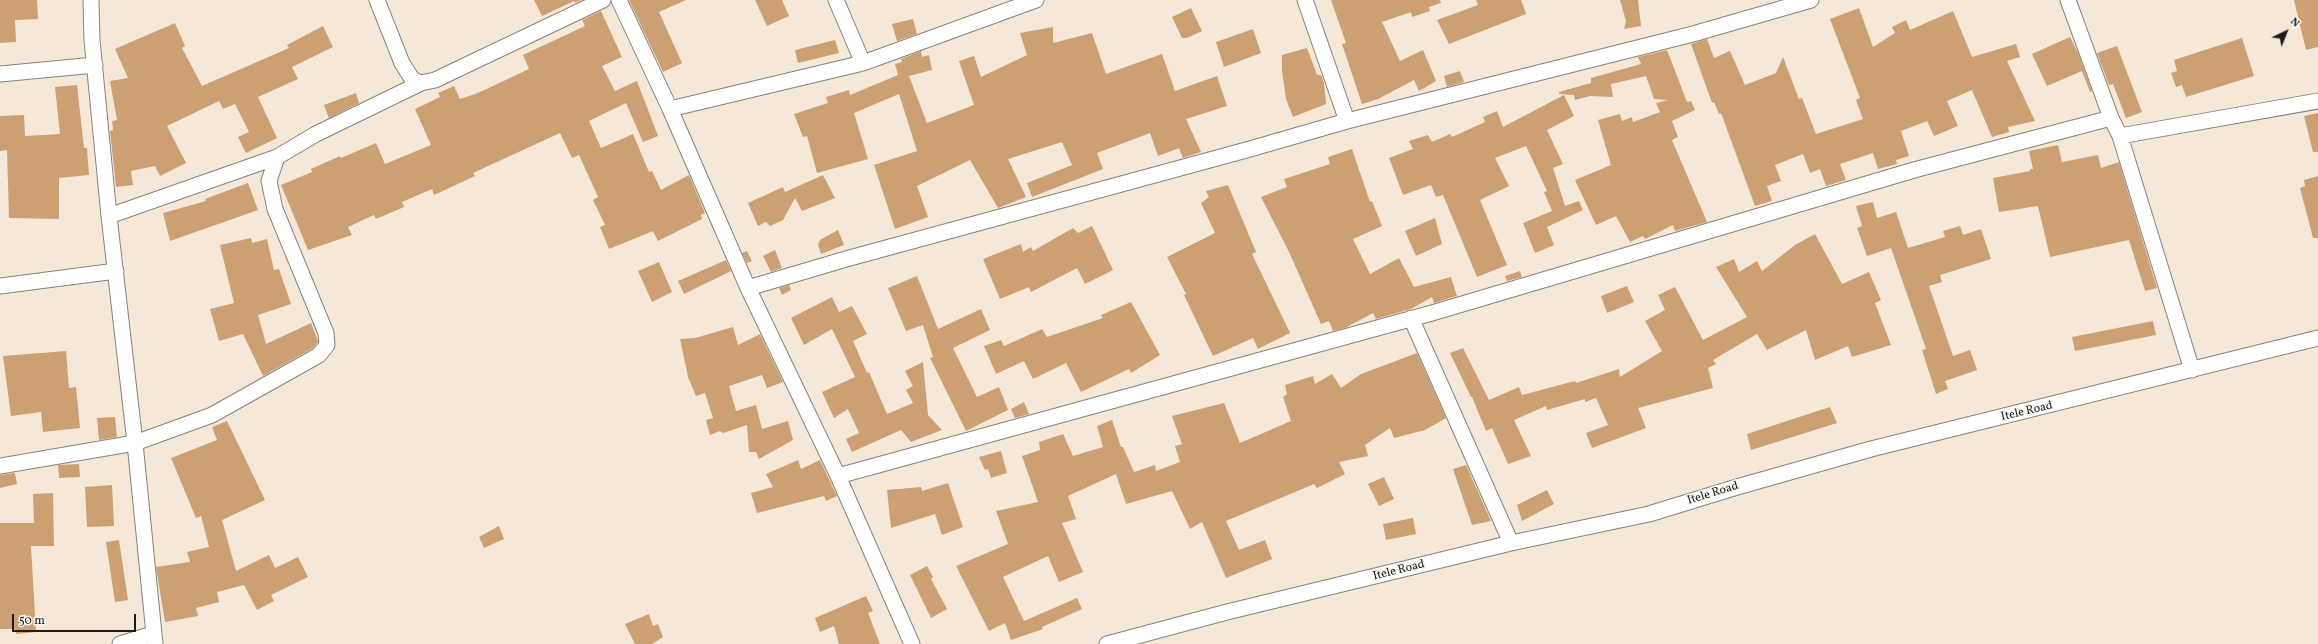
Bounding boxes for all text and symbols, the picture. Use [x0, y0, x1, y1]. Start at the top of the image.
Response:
north arrow [2266, 12, 2306, 52]
text: N [2286, 15, 2303, 31]
street label: Itele Road [2000, 399, 2054, 425]
street label: Itele Road [1686, 479, 1740, 509]
street label: Itele Road [1372, 558, 1426, 584]
scale bar [14, 606, 138, 632]
text: 50 m [19, 613, 45, 629]

